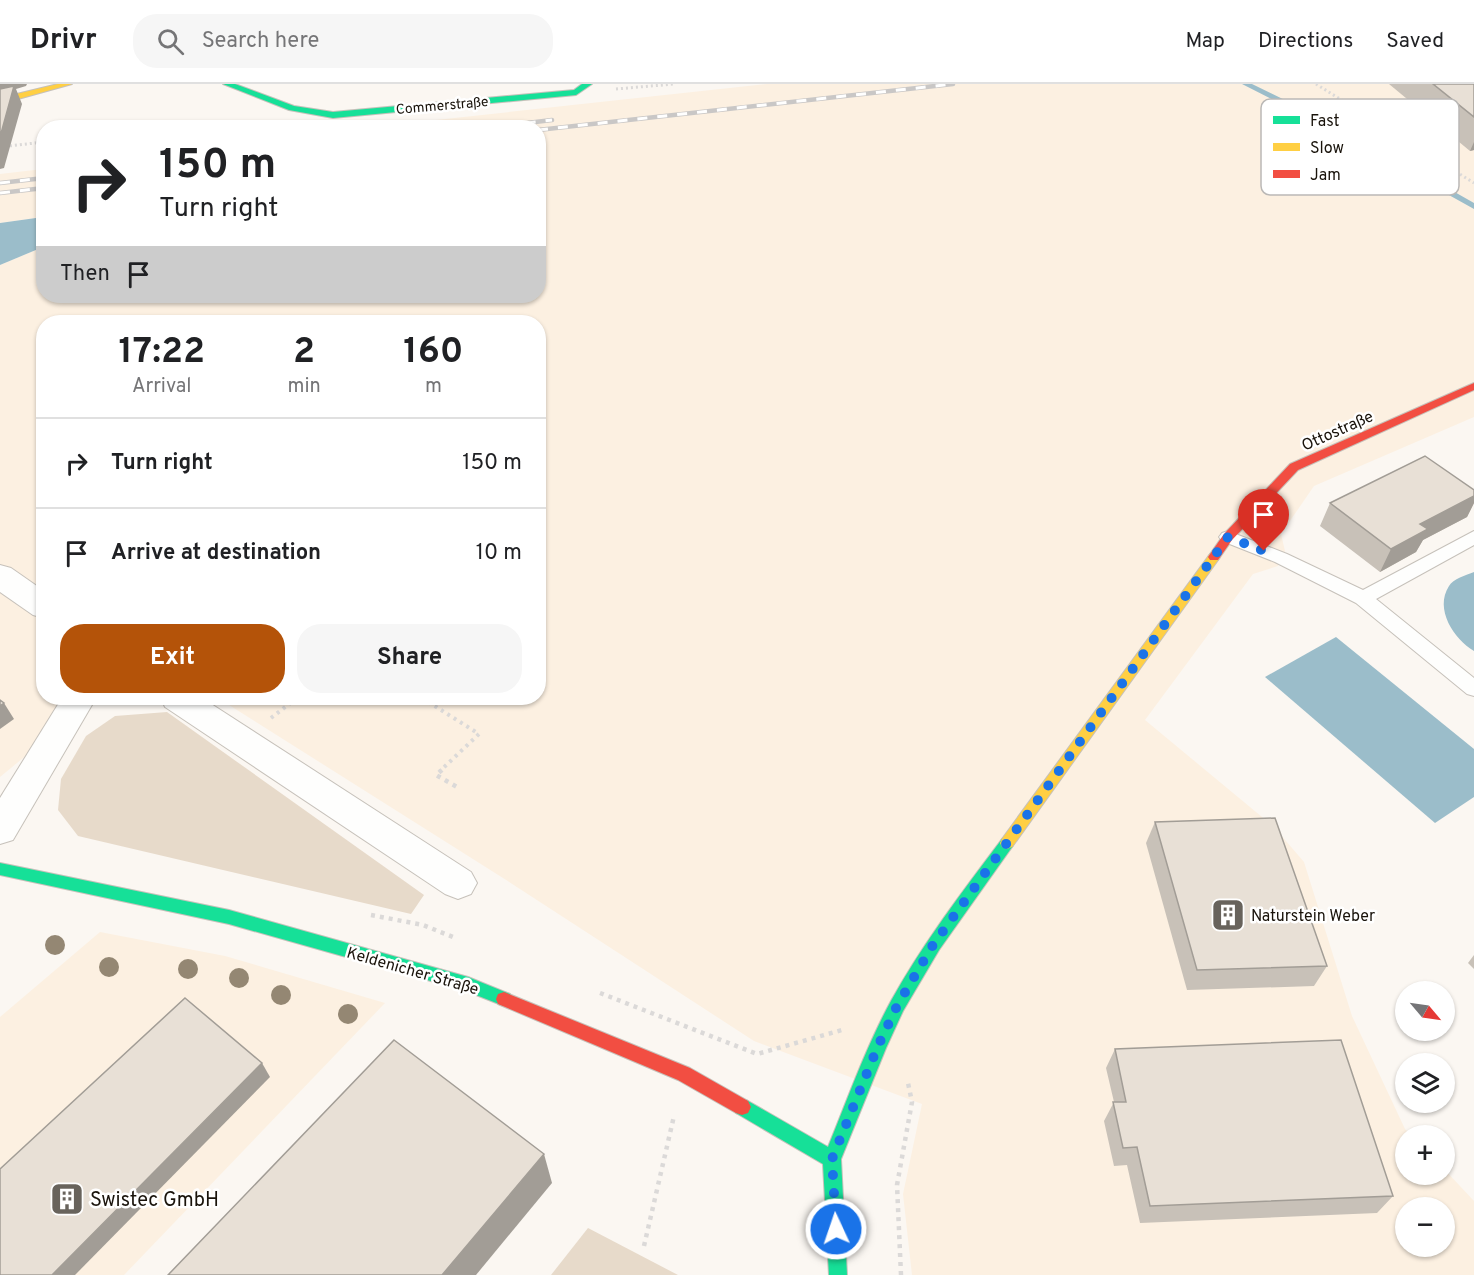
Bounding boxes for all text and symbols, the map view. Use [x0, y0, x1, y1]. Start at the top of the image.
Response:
search box [133, 14, 553, 68]
text: Drivr [30, 23, 97, 59]
icon: search [154, 25, 187, 58]
text: Search here [202, 28, 319, 55]
text: Map [1185, 28, 1225, 55]
text: Directions [1258, 28, 1353, 55]
text: Saved [1386, 28, 1444, 55]
street label: Commerstraße [395, 94, 489, 119]
legend [1261, 99, 1459, 195]
text: Fast [1310, 112, 1340, 132]
text: Slow [1310, 139, 1344, 159]
text: 150 m [159, 140, 276, 193]
icon: right [60, 144, 138, 222]
text: Jam [1310, 166, 1341, 186]
text: Turn right [159, 192, 278, 226]
icon: arrive [122, 258, 155, 291]
text: Then [60, 261, 110, 288]
text: 17:22 [119, 330, 205, 376]
text: 2 [293, 330, 315, 376]
text: 160 [403, 330, 463, 376]
text: Arrival [132, 374, 192, 400]
text: min [287, 374, 321, 400]
text: m [425, 374, 442, 400]
street label: Ottostraße [1299, 407, 1377, 457]
icon: right [60, 447, 93, 480]
text: Turn right [111, 450, 213, 477]
text: 150 m [462, 450, 522, 477]
pin [1238, 489, 1289, 551]
icon: arrive [1247, 498, 1280, 531]
icon: arrive [60, 537, 93, 570]
text: Arrive at destination [111, 540, 321, 567]
text: 10 m [476, 540, 522, 567]
button: Exit [60, 624, 285, 693]
button: Share [297, 624, 522, 693]
building icon: Naturstein Weber [1210, 897, 1246, 933]
place label: Naturstein Weber [1251, 907, 1375, 927]
street label: Keldenicher Straße [344, 944, 481, 1000]
north arrow [1395, 981, 1455, 1041]
map controls [1395, 981, 1455, 1257]
button: layers [1395, 1053, 1455, 1113]
button: + [1395, 1125, 1455, 1185]
building icon: Swistec GmbH [49, 1181, 85, 1217]
place label: Swistec GmbH [90, 1188, 219, 1214]
position arrow [804, 1197, 868, 1261]
button: − [1395, 1197, 1455, 1257]

